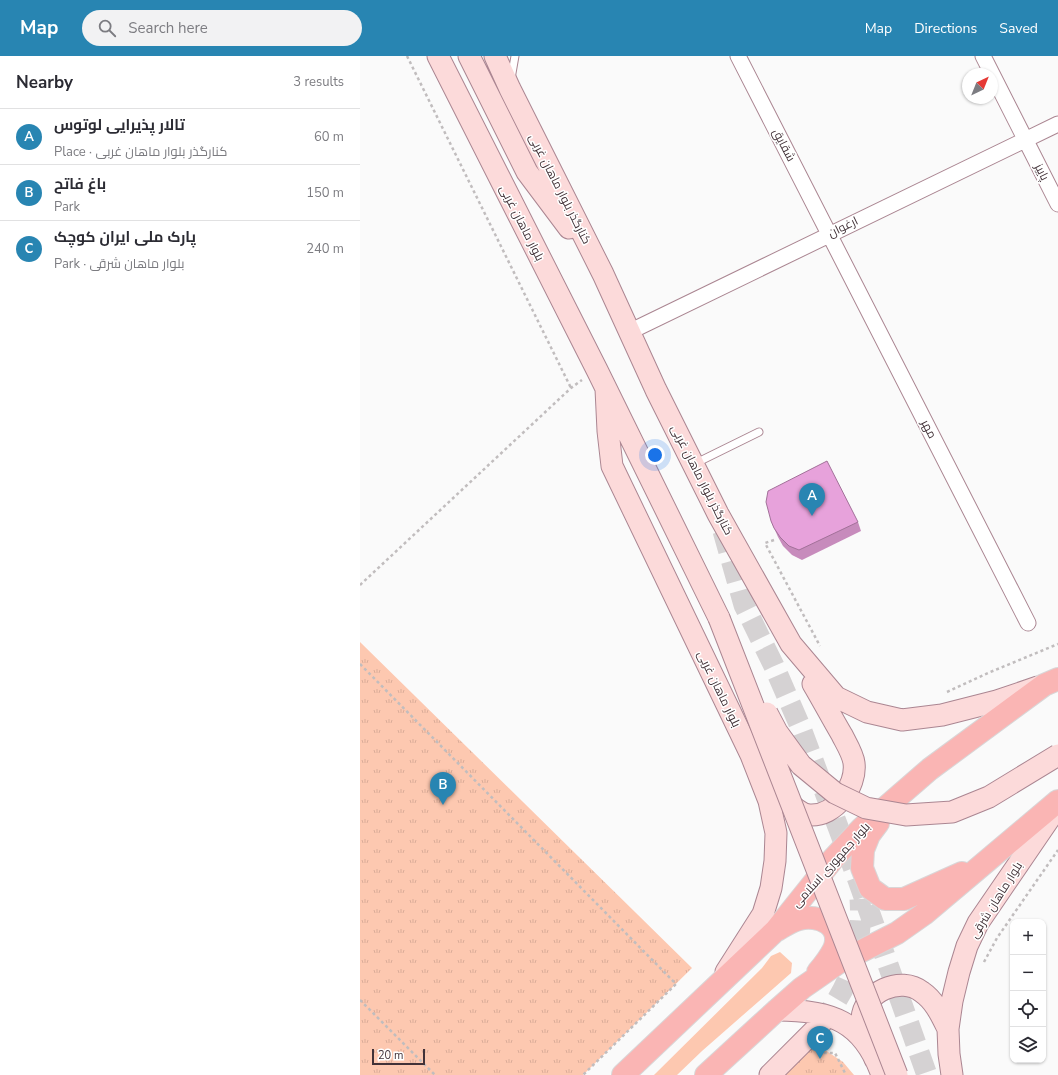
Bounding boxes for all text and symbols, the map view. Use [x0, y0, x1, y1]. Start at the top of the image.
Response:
search box [82, 10, 362, 46]
text: Map [20, 15, 58, 41]
icon: search [96, 17, 118, 39]
text: Search here [128, 18, 208, 38]
text: Map [865, 19, 892, 38]
text: Directions [914, 19, 977, 38]
text: Saved [999, 19, 1038, 38]
north arrow [962, 68, 998, 104]
text: Nearby [16, 71, 73, 94]
text: 3 results [293, 73, 344, 91]
text: تالار پذیرایی لوتوس [54, 115, 185, 135]
street label: شقایق [769, 126, 799, 164]
text: A [24, 128, 34, 146]
text: 60 m [314, 128, 344, 146]
street label: کنارگذر بلوار ماهان غربی [525, 131, 595, 247]
text: Place · کنارگذر بلوار ماهان غربی [54, 143, 227, 161]
street label: پاییز [1030, 160, 1053, 184]
text: باغ فاتح [54, 174, 106, 194]
street label: بلوار ماهان غربی [496, 182, 548, 264]
text: B [25, 184, 33, 202]
text: 150 m [306, 184, 344, 202]
text: Park [54, 198, 80, 216]
street label: ارغوان [825, 213, 861, 241]
text: پارک ملی ایران کوچک [54, 227, 196, 247]
text: C [25, 240, 33, 258]
text: 240 m [306, 240, 344, 258]
text: Park · بلوار ماهان شرقی [54, 255, 184, 273]
street label: مهر [917, 416, 940, 441]
street label: کنارگذر بلوار ماهان غربی [667, 422, 737, 538]
your location [645, 445, 665, 465]
pin: A [799, 483, 825, 516]
street label: بلوار ماهان غربی [694, 648, 744, 730]
pin: B [430, 772, 456, 805]
street label: بلوار جمهوری اسلامی [788, 819, 874, 911]
street label: بلوار ماهان شرقی [966, 859, 1026, 941]
map controls [1010, 919, 1046, 1063]
button: + [1010, 919, 1046, 955]
button: − [1010, 955, 1046, 991]
button: locate [1010, 991, 1046, 1027]
pin: C [807, 1026, 833, 1059]
button: layers [1010, 1027, 1046, 1063]
scale bar [372, 1047, 425, 1066]
text: 20 m [378, 1048, 403, 1063]

